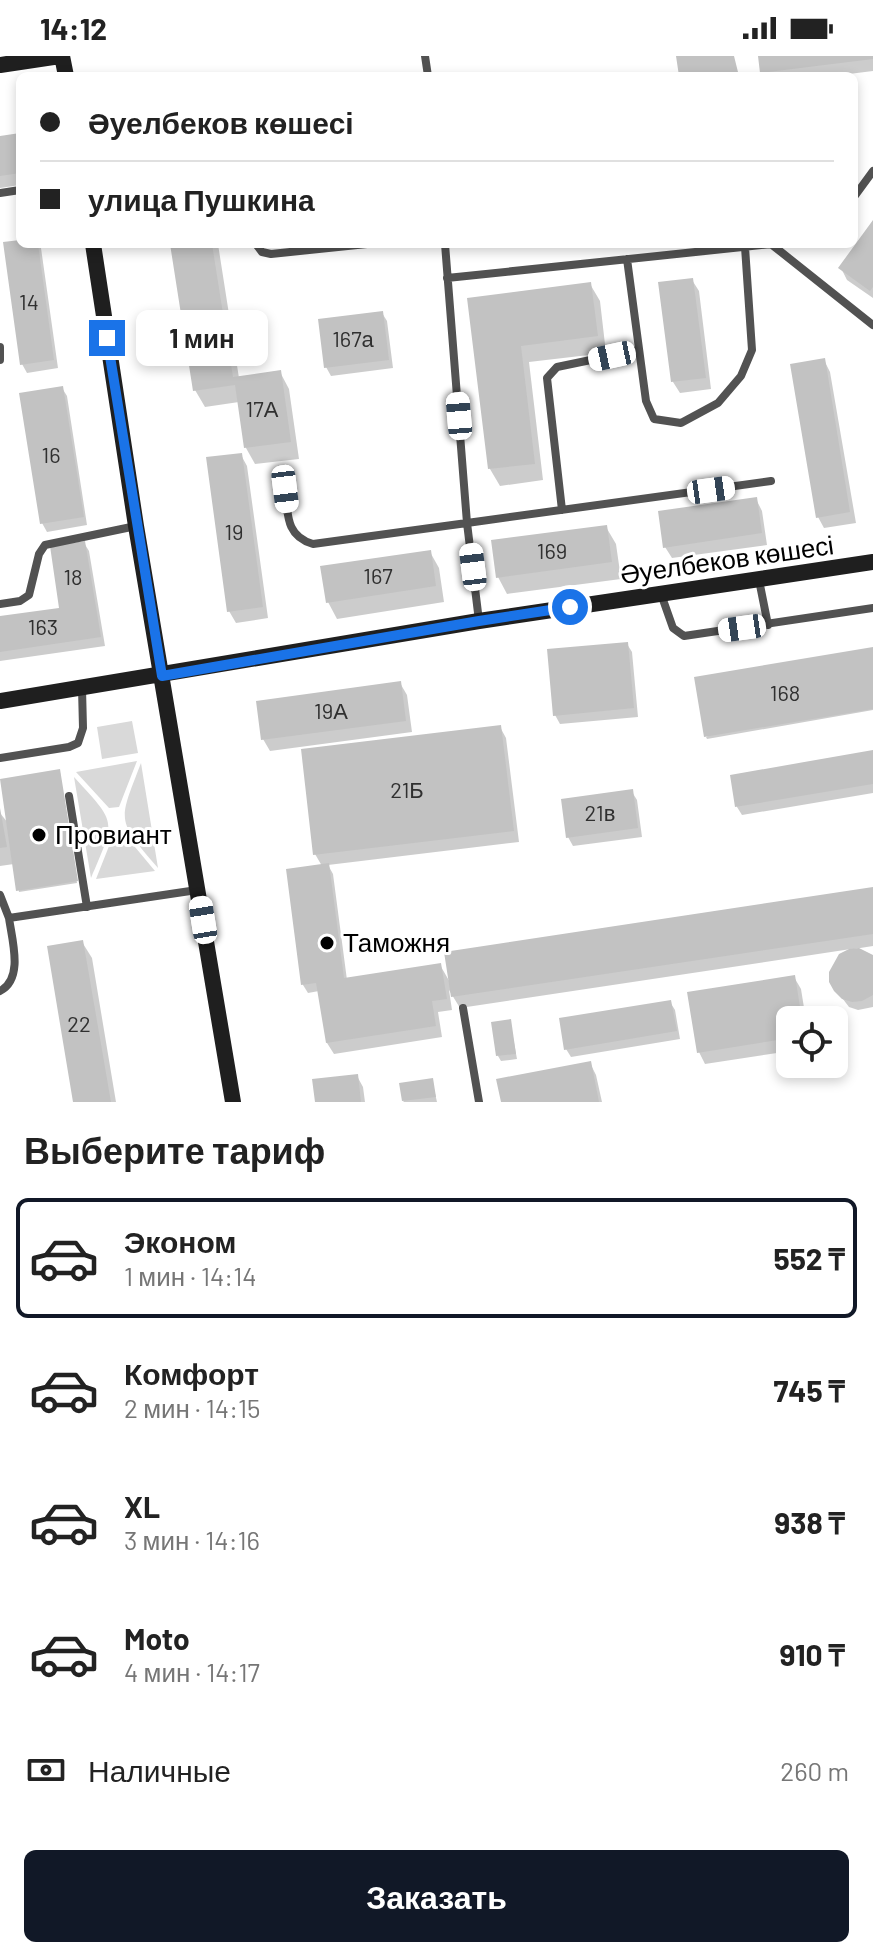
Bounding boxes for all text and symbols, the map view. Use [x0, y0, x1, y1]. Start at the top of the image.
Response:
text: 14:12 [40, 10, 107, 46]
text: Әуелбеков көшесі [88, 104, 354, 140]
text: улица Пушкина [88, 181, 315, 217]
house number: 14 [19, 288, 39, 314]
callout: 1 мин [135, 310, 267, 366]
route end [89, 320, 125, 356]
text: 1 мин [169, 322, 235, 353]
house number: 167а [332, 325, 375, 351]
car [586, 339, 638, 373]
car [445, 391, 473, 441]
house number: 17А [246, 395, 279, 421]
house number: 16 [41, 441, 61, 467]
car [270, 464, 300, 514]
car [686, 475, 736, 505]
house number: 19 [224, 518, 244, 544]
street label: Әуелбеков көшесі [618, 528, 835, 589]
house number: 169 [537, 537, 567, 563]
car [458, 542, 488, 592]
house number: 167 [363, 562, 393, 588]
house number: 18 [63, 563, 83, 589]
route start [552, 589, 588, 625]
house number: 163 [28, 613, 58, 639]
car [717, 613, 767, 643]
house number: 168 [770, 679, 800, 705]
house number: 19А [314, 697, 348, 723]
house number: 21Б [390, 776, 424, 802]
house number: 21в [585, 799, 615, 825]
place label: Провиант [55, 818, 172, 849]
marker: Провиант [30, 826, 48, 844]
car [187, 894, 219, 946]
place label: Таможня [343, 926, 450, 957]
marker: Таможня [318, 934, 336, 952]
map controls [776, 1006, 848, 1078]
button: locate [776, 1006, 848, 1078]
house number: 22 [67, 1010, 91, 1036]
text: Выберите тариф [24, 1128, 325, 1171]
icon: car [28, 1222, 100, 1294]
text: Эконом [124, 1223, 237, 1259]
text: 552 ₸ [773, 1240, 845, 1276]
text: 1 мин · 14:14 [124, 1260, 257, 1291]
icon: car [28, 1354, 100, 1426]
text: Комфорт [124, 1355, 259, 1391]
text: 745 ₸ [773, 1372, 845, 1408]
text: 2 мин · 14:15 [124, 1392, 260, 1423]
icon: car [28, 1486, 100, 1558]
text: XL [124, 1488, 160, 1524]
text: 938 ₸ [774, 1504, 845, 1540]
text: 3 мин · 14:16 [124, 1524, 260, 1555]
icon: car [28, 1618, 100, 1690]
text: Moto [124, 1620, 190, 1656]
text: 910 ₸ [780, 1636, 845, 1672]
text: 4 мин · 14:17 [124, 1656, 260, 1687]
icon: cash [24, 1748, 68, 1792]
text: Наличные [88, 1752, 231, 1788]
text: 260 m [780, 1755, 849, 1786]
button: Заказать [24, 1850, 849, 1942]

